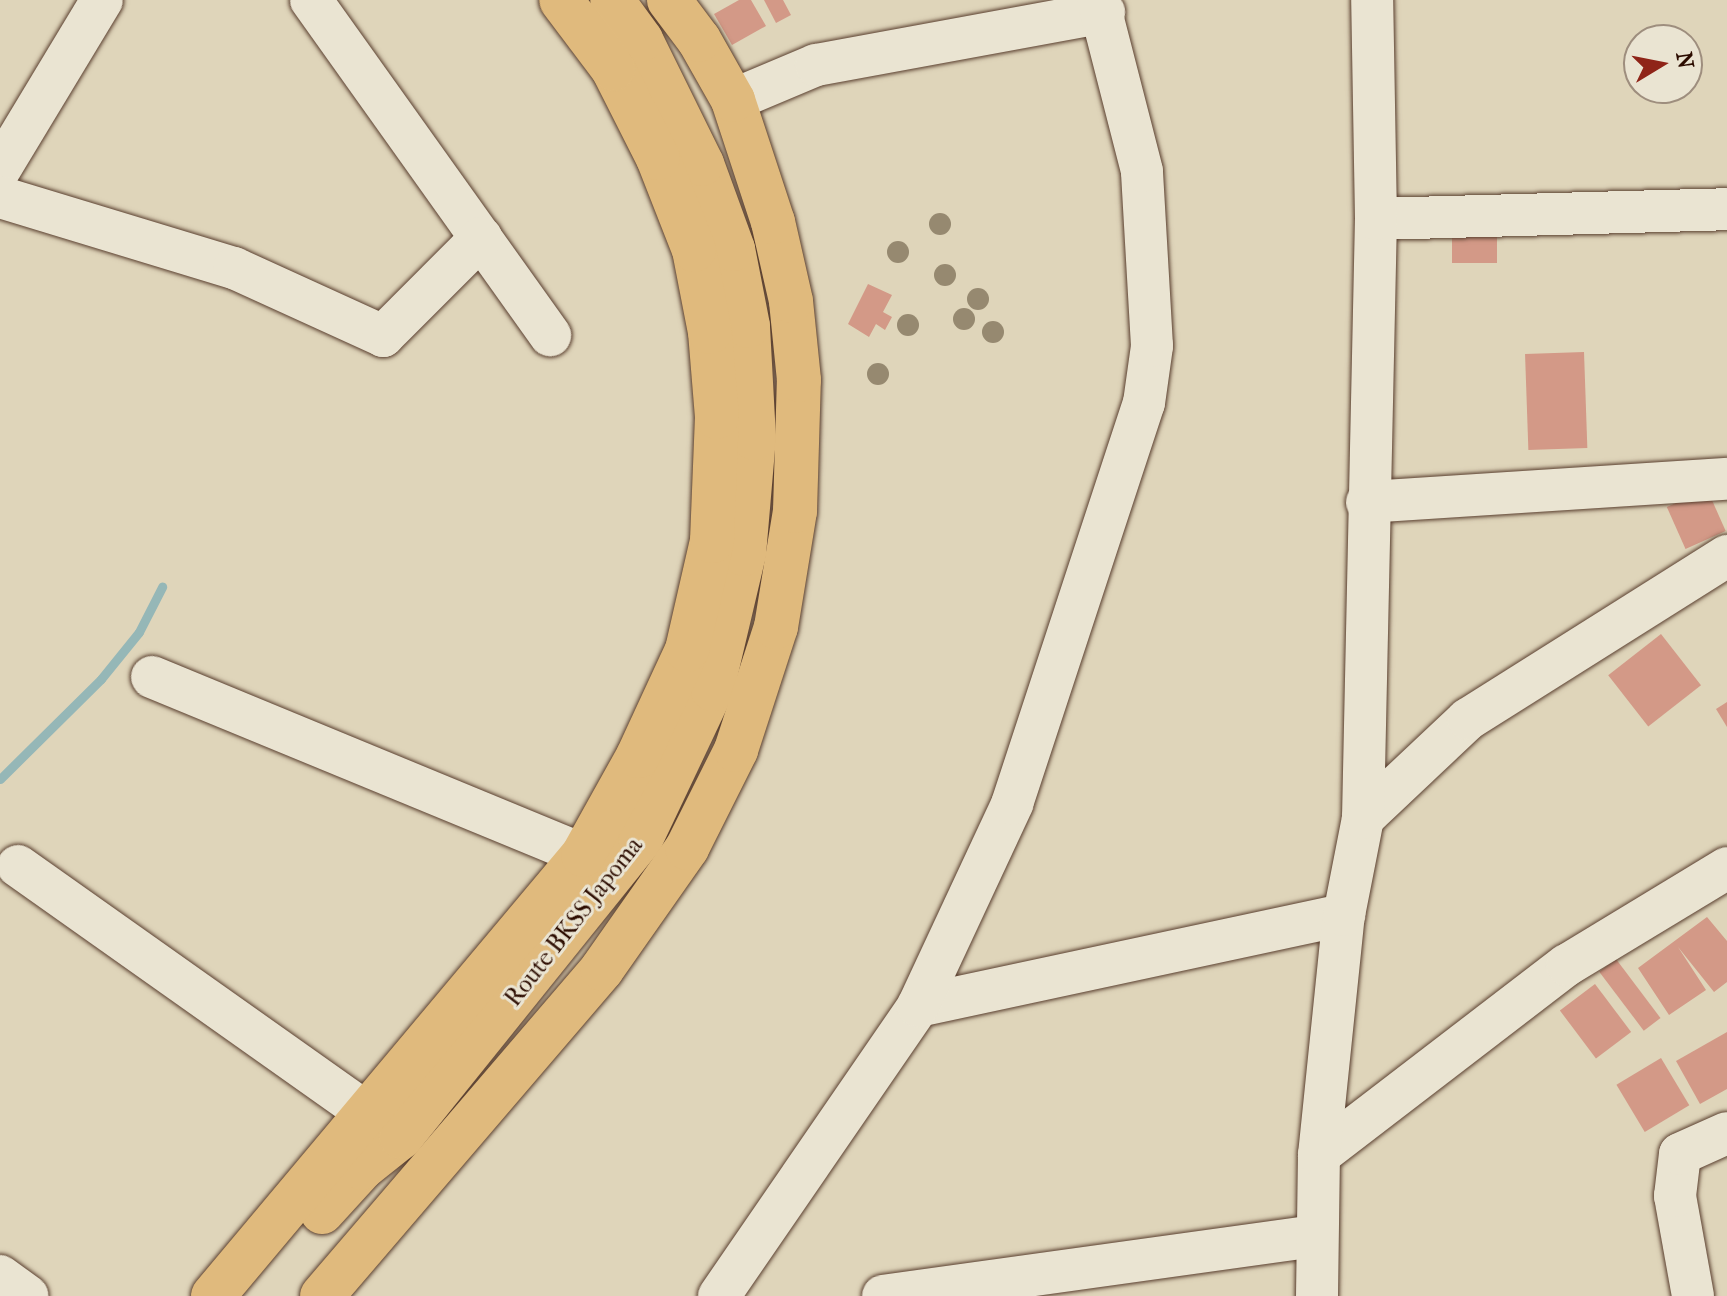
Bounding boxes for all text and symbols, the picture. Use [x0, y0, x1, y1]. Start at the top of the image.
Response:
north arrow [1623, 24, 1703, 104]
text: N [1670, 50, 1699, 71]
street label: Route BKSS Japoma [499, 832, 649, 1012]

